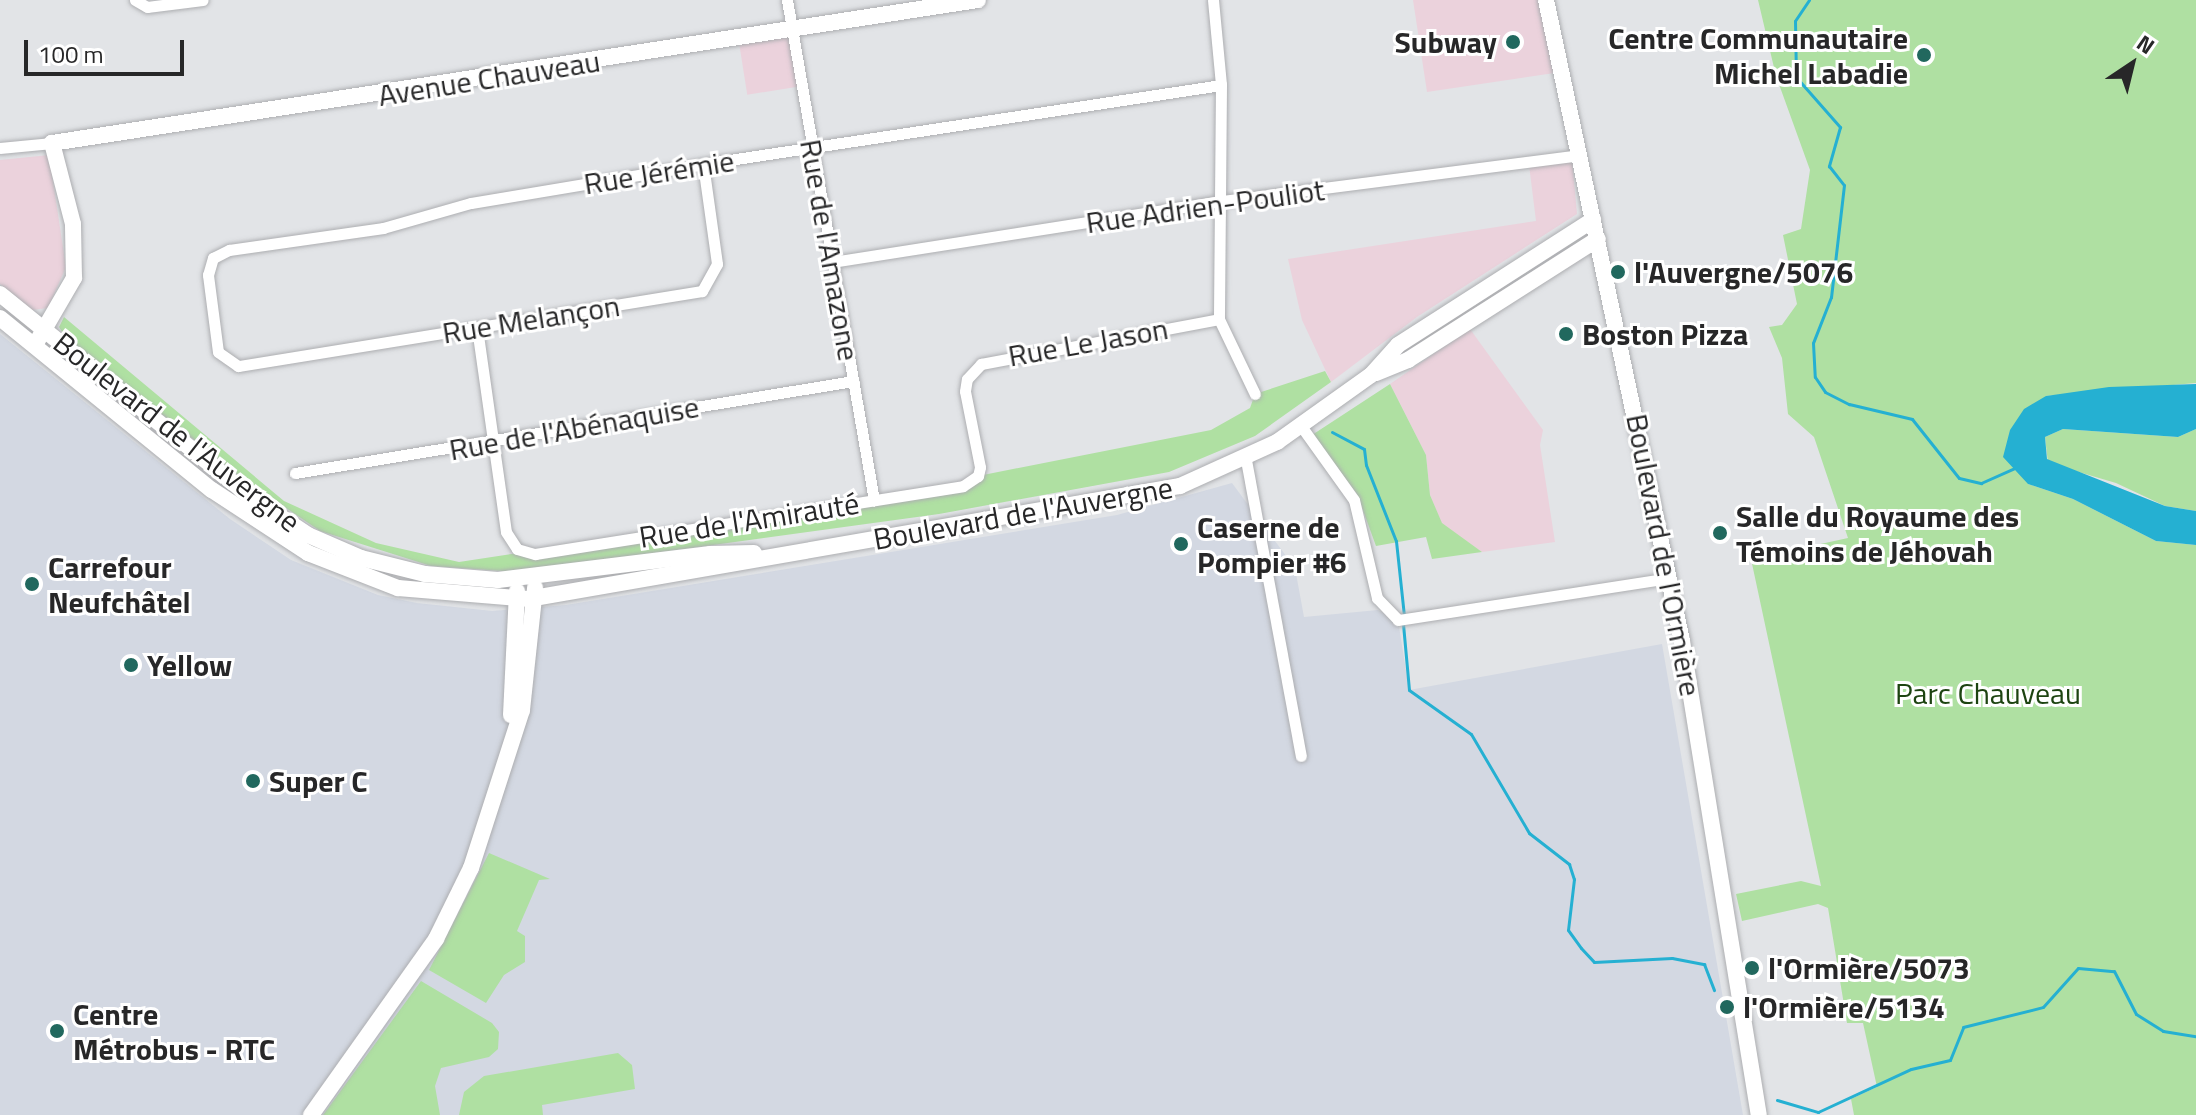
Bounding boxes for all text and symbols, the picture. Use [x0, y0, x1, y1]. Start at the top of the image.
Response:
place label: Centre Communautaire Michel Labadie [1608, 20, 1908, 90]
scale bar [28, 24, 188, 74]
place label: Subway [1394, 24, 1497, 60]
north arrow [2092, 24, 2172, 104]
text: N [2130, 26, 2162, 63]
marker: Subway [1504, 33, 1522, 51]
text: 100 m [38, 36, 104, 72]
street label: Avenue Chauveau [376, 43, 602, 113]
marker: Centre Communautaire Michel Labadie [1915, 46, 1933, 64]
street label: Rue de l'Amazone [793, 136, 867, 364]
street label: Rue Jérémie [581, 142, 737, 202]
street label: Rue Adrien-Pouliot [1084, 171, 1326, 241]
place label: l'Auvergne/5076 [1634, 254, 1853, 290]
marker: l'Auvergne/5076 [1609, 263, 1627, 281]
street label: Rue Melançon [440, 287, 622, 351]
street label: Rue Le Jason [1005, 310, 1171, 374]
place label: Boston Pizza [1582, 316, 1748, 352]
street label: Boulevard de l'Auvergne [46, 324, 308, 540]
marker: Boston Pizza [1557, 325, 1575, 343]
street label: Rue de l'Abénaquise [446, 388, 702, 468]
street label: Boulevard de l'Ormière [1619, 411, 1709, 699]
street label: Boulevard de l'Auvergne [871, 469, 1175, 557]
street label: Rue de l'Amirauté [636, 485, 862, 555]
place label: Salle du Royaume des Témoins de Jéhovah [1736, 498, 2019, 568]
place label: Caserne de Pompier #6 [1197, 509, 1347, 580]
marker: Salle du Royaume des Témoins de Jéhovah [1711, 524, 1729, 542]
marker: Caserne de Pompier #6 [1172, 535, 1190, 553]
place label: Carrefour Neufchâtel [48, 549, 191, 620]
marker: Carrefour Neufchâtel [23, 575, 41, 593]
place label: Yellow [147, 647, 232, 683]
marker: Yellow [122, 656, 140, 674]
park label: Parc Chauveau [1895, 675, 2081, 711]
place label: Super C [269, 763, 368, 799]
marker: Super C [244, 772, 262, 790]
place label: l'Ormière/5073 [1768, 950, 1970, 986]
marker: l'Ormière/5073 [1743, 959, 1761, 977]
place label: l'Ormière/5134 [1743, 989, 1945, 1025]
place label: Centre Métrobus - RTC [73, 996, 275, 1066]
marker: l'Ormière/5134 [1718, 998, 1736, 1016]
marker: Centre Métrobus - RTC [48, 1022, 66, 1040]

